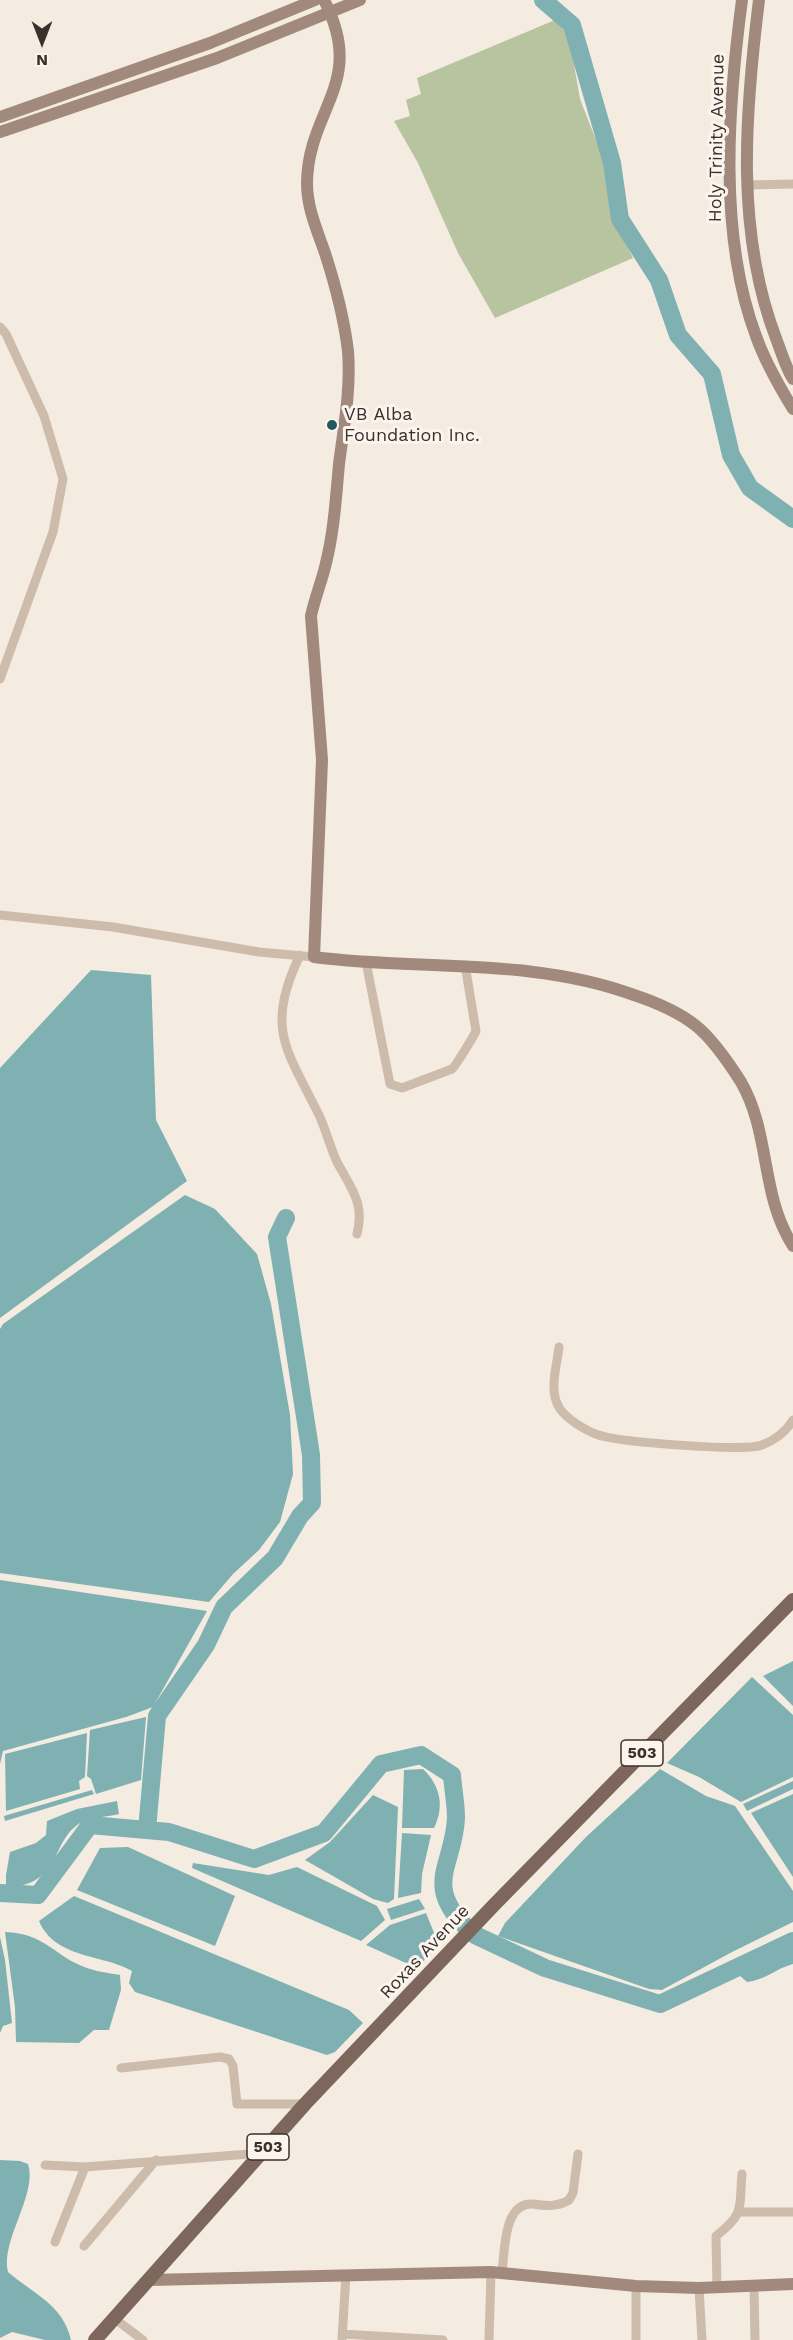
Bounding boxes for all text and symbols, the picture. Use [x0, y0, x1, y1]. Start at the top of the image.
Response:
north arrow [12, 12, 72, 72]
text: N [36, 51, 48, 70]
street label: Holy Trinity Avenue [705, 53, 729, 223]
place label: VB Alba Foundation Inc. [344, 404, 480, 446]
marker: VB Alba Foundation Inc. [325, 418, 339, 432]
road number: 503 [621, 1740, 663, 1766]
street label: Roxas Avenue [376, 1900, 474, 2004]
road number: 503 [247, 2134, 289, 2160]

